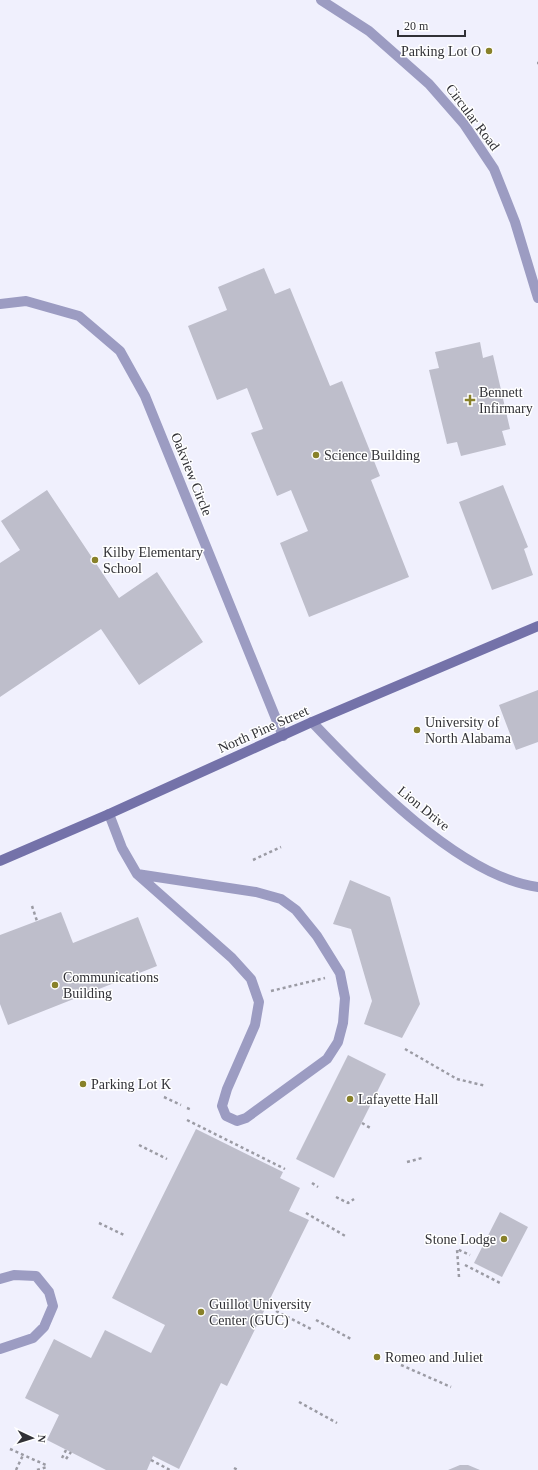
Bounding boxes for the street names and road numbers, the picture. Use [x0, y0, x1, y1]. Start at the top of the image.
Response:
street label: Circular Road [443, 81, 502, 153]
street label: Oakview Circle [168, 430, 215, 518]
street label: North Pine Street [216, 703, 311, 756]
street label: Lion Drive [395, 783, 452, 834]

